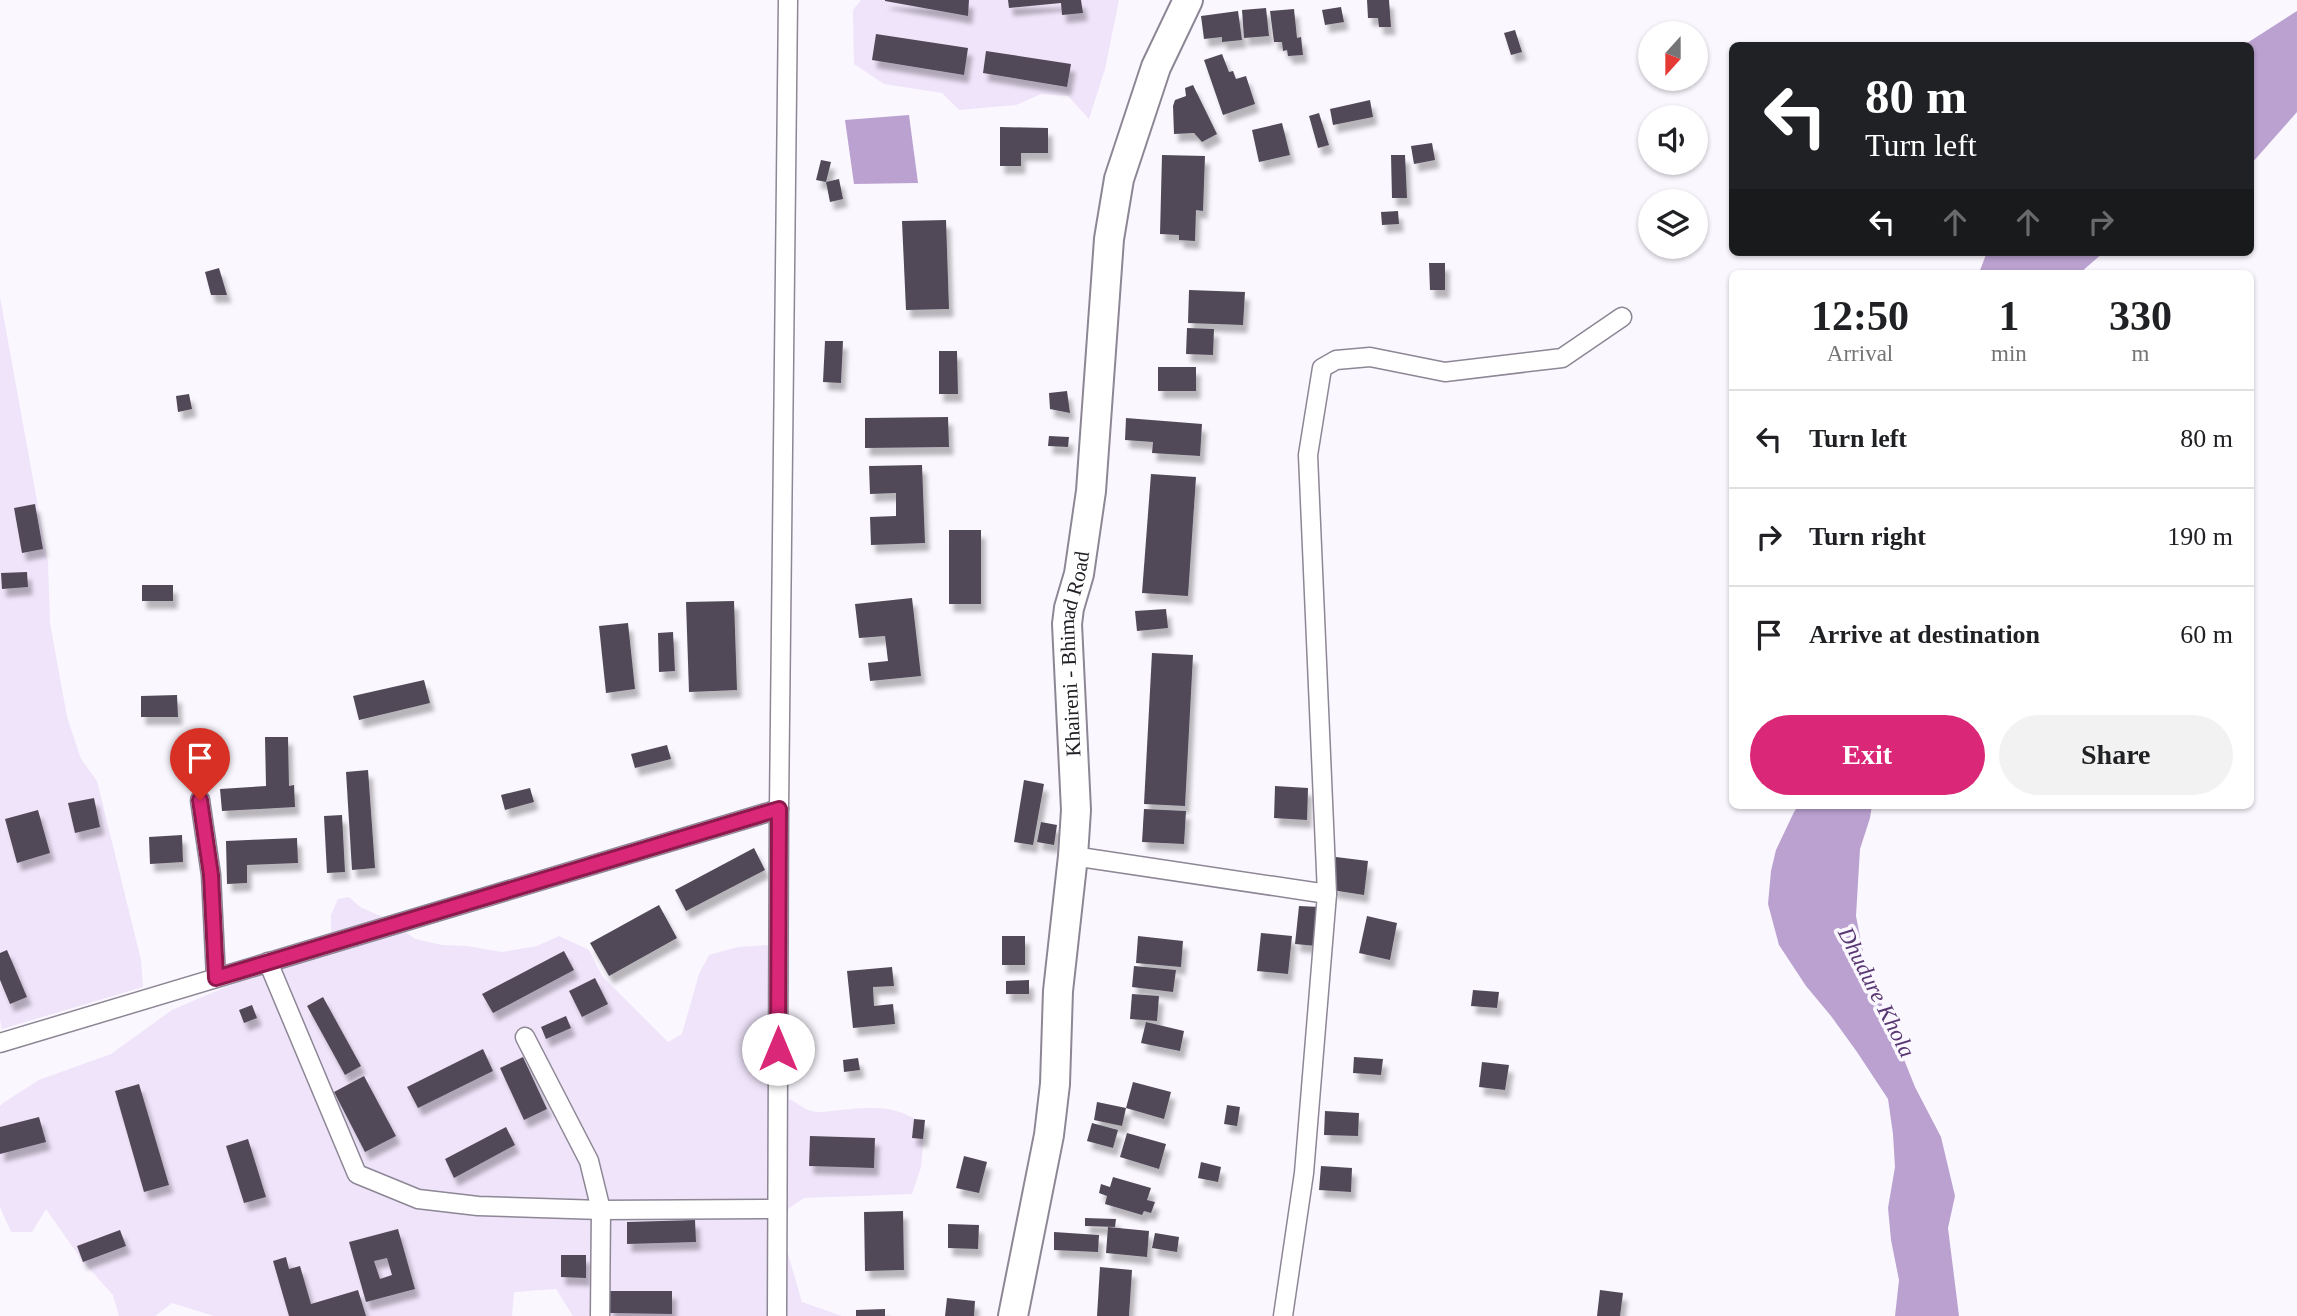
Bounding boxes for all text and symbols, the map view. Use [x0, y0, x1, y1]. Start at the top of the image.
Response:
north arrow [1638, 21, 1708, 91]
map controls [1638, 21, 1708, 259]
text: 80 m [1865, 69, 1967, 124]
icon: left [1750, 70, 1841, 161]
button: sound [1638, 105, 1708, 175]
text: Turn left [1865, 127, 1977, 163]
button: layers [1638, 189, 1708, 259]
icon: left [1863, 203, 1901, 241]
icon: ahead [1936, 203, 1974, 241]
icon: ahead [2009, 203, 2047, 241]
icon: right [2082, 203, 2120, 241]
text: 12:50 [1811, 293, 1909, 339]
text: 1 [1998, 293, 2019, 339]
text: 330 [2109, 293, 2172, 339]
text: Arrival [1827, 341, 1893, 366]
text: min [1991, 341, 2027, 366]
text: m [2131, 341, 2149, 366]
icon: left [1750, 420, 1788, 458]
text: Turn left [1809, 424, 1907, 453]
text: 80 m [2180, 424, 2233, 453]
icon: right [1750, 518, 1788, 556]
text: Turn right [1809, 522, 1926, 551]
text: 190 m [2167, 522, 2233, 551]
street label: Khaireni - Bhimad Road [1055, 549, 1094, 757]
icon: arrive [1750, 616, 1788, 654]
text: Arrive at destination [1809, 620, 2040, 649]
text: 60 m [2180, 620, 2233, 649]
button: Exit [1750, 715, 1985, 795]
button: Share [1999, 715, 2233, 795]
pin [170, 728, 230, 800]
icon: arrive [181, 739, 219, 777]
water label: Dhudure Khola [1833, 922, 1920, 1062]
position arrow [741, 1012, 815, 1086]

